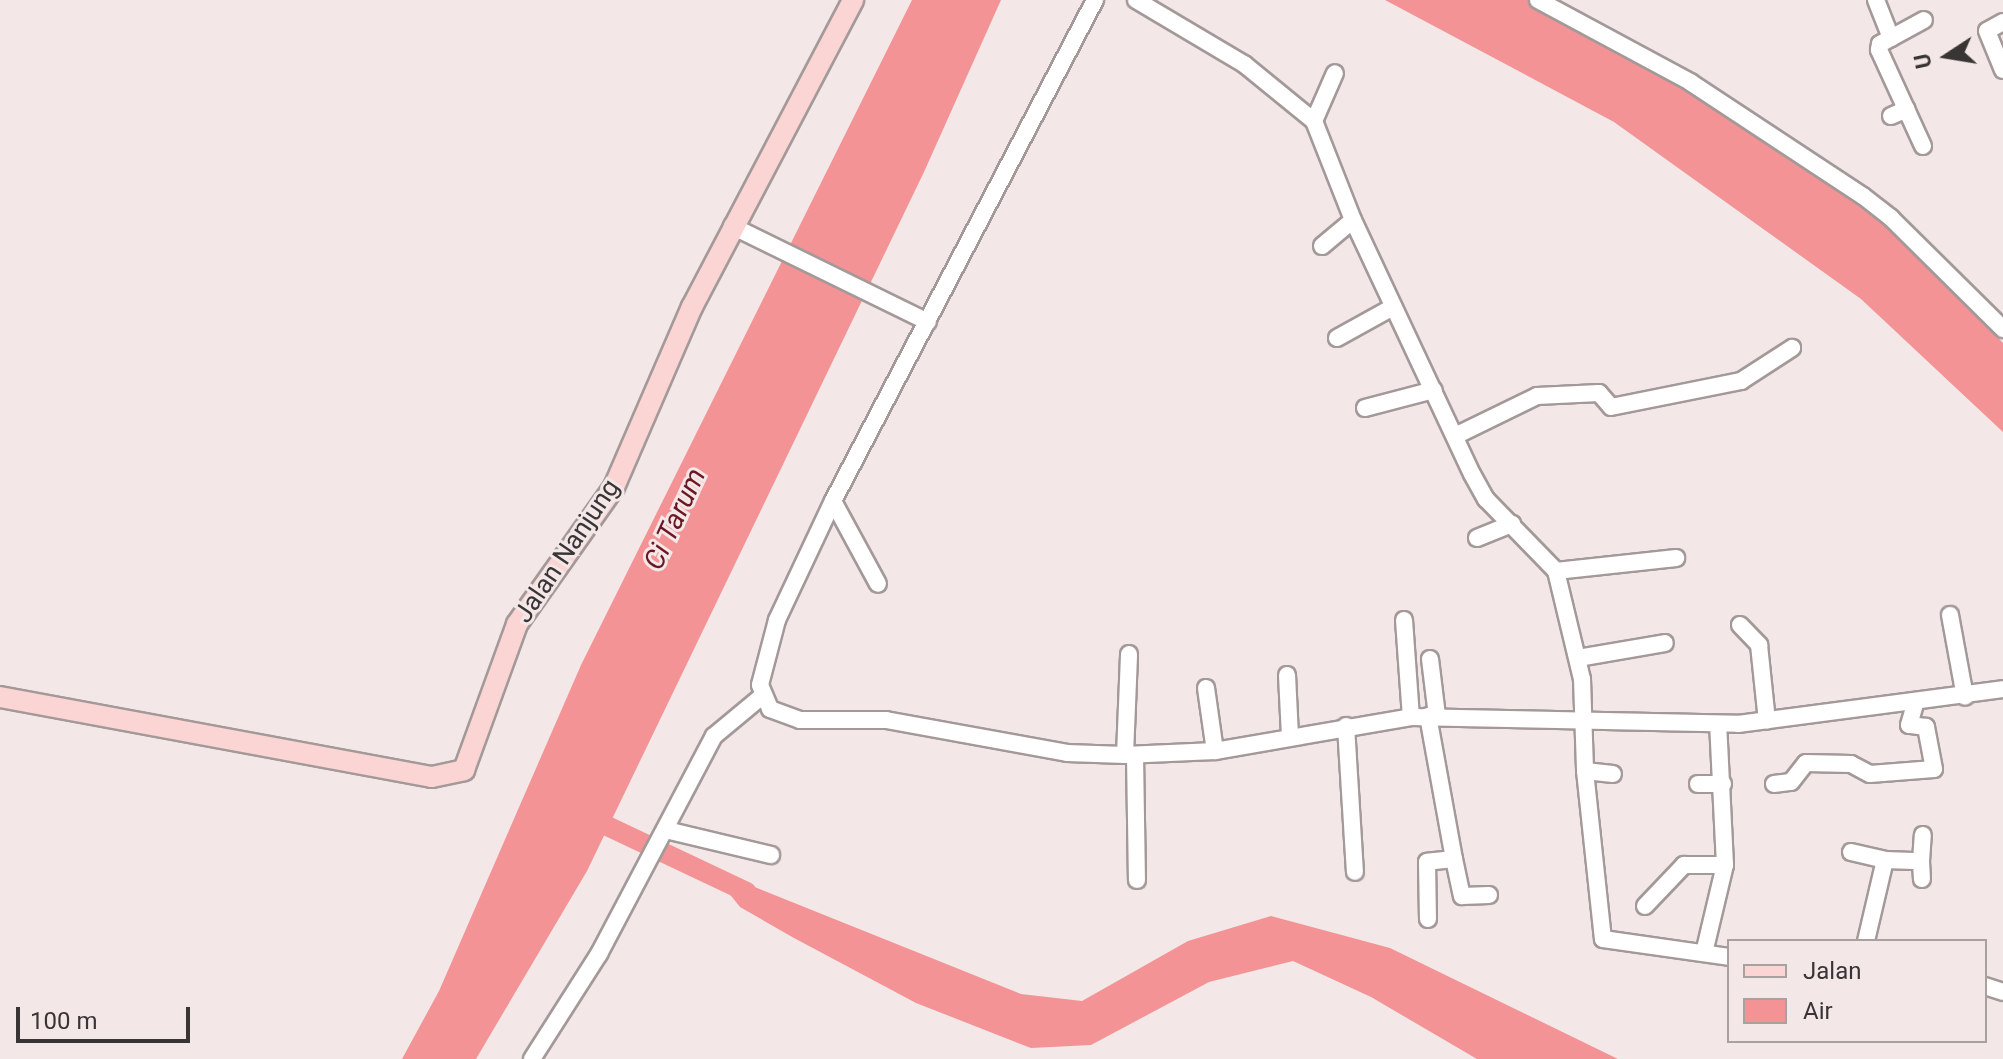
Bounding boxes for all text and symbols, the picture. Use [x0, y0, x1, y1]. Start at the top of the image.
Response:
north arrow [1907, 16, 1987, 96]
text: U [1909, 51, 1937, 71]
water label: Ci Tarum [637, 463, 713, 575]
street label: Jalan Nanjung [508, 473, 626, 629]
legend [1727, 939, 1987, 1043]
text: Jalan [1803, 957, 1861, 985]
scale bar [20, 991, 194, 1041]
text: Air [1803, 997, 1833, 1025]
text: 100 m [30, 1007, 97, 1035]

